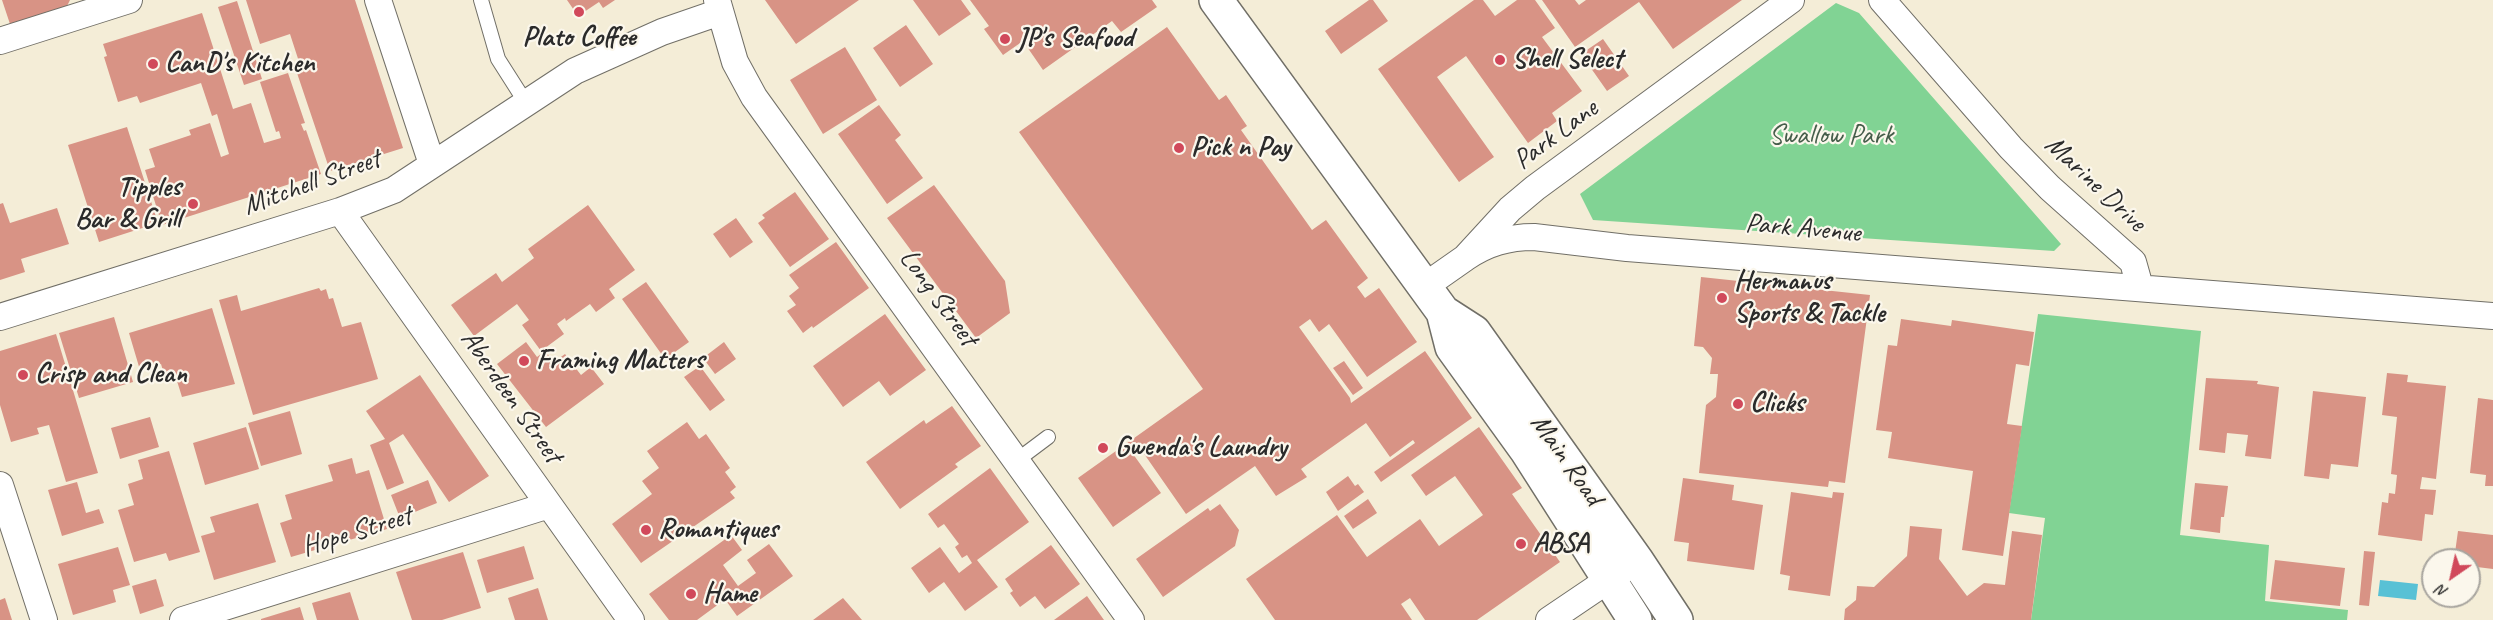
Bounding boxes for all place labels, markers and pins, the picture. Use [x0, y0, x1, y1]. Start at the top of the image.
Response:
marker: Plato Coffee [572, 5, 586, 19]
place label: Plato Coffee [522, 21, 636, 55]
place label: JP's Seafood [1017, 22, 1133, 56]
marker: JP's Seafood [998, 32, 1012, 46]
place label: Shell Select [1512, 43, 1622, 77]
place label: CanD's Kitchen [165, 47, 314, 81]
marker: Shell Select [1493, 53, 1507, 67]
marker: CanD's Kitchen [146, 57, 160, 71]
place label: Pick n Pay [1191, 131, 1290, 165]
marker: Pick n Pay [1172, 141, 1186, 155]
place label: Tipples Bar & Grill [75, 171, 181, 237]
marker: Tipples Bar & Grill [186, 197, 200, 211]
place label: Hermanus Sports & Tackle [1734, 265, 1885, 331]
marker: Hermanus Sports & Tackle [1715, 291, 1729, 305]
place label: Framing Matters [536, 344, 704, 378]
marker: Framing Matters [517, 354, 531, 368]
place label: Crisp and Clean [35, 358, 187, 392]
marker: Crisp and Clean [16, 368, 30, 382]
place label: Clicks [1750, 387, 1804, 421]
marker: Clicks [1731, 397, 1745, 411]
place label: Gwenda's Laundry [1115, 431, 1287, 465]
marker: Gwenda's Laundry [1096, 441, 1110, 455]
place label: Romantiques [658, 513, 778, 547]
marker: Romantiques [639, 523, 653, 537]
place label: ABSA [1533, 527, 1589, 561]
marker: ABSA [1514, 537, 1528, 551]
place label: Hame [703, 577, 757, 611]
marker: Hame [684, 587, 698, 601]

